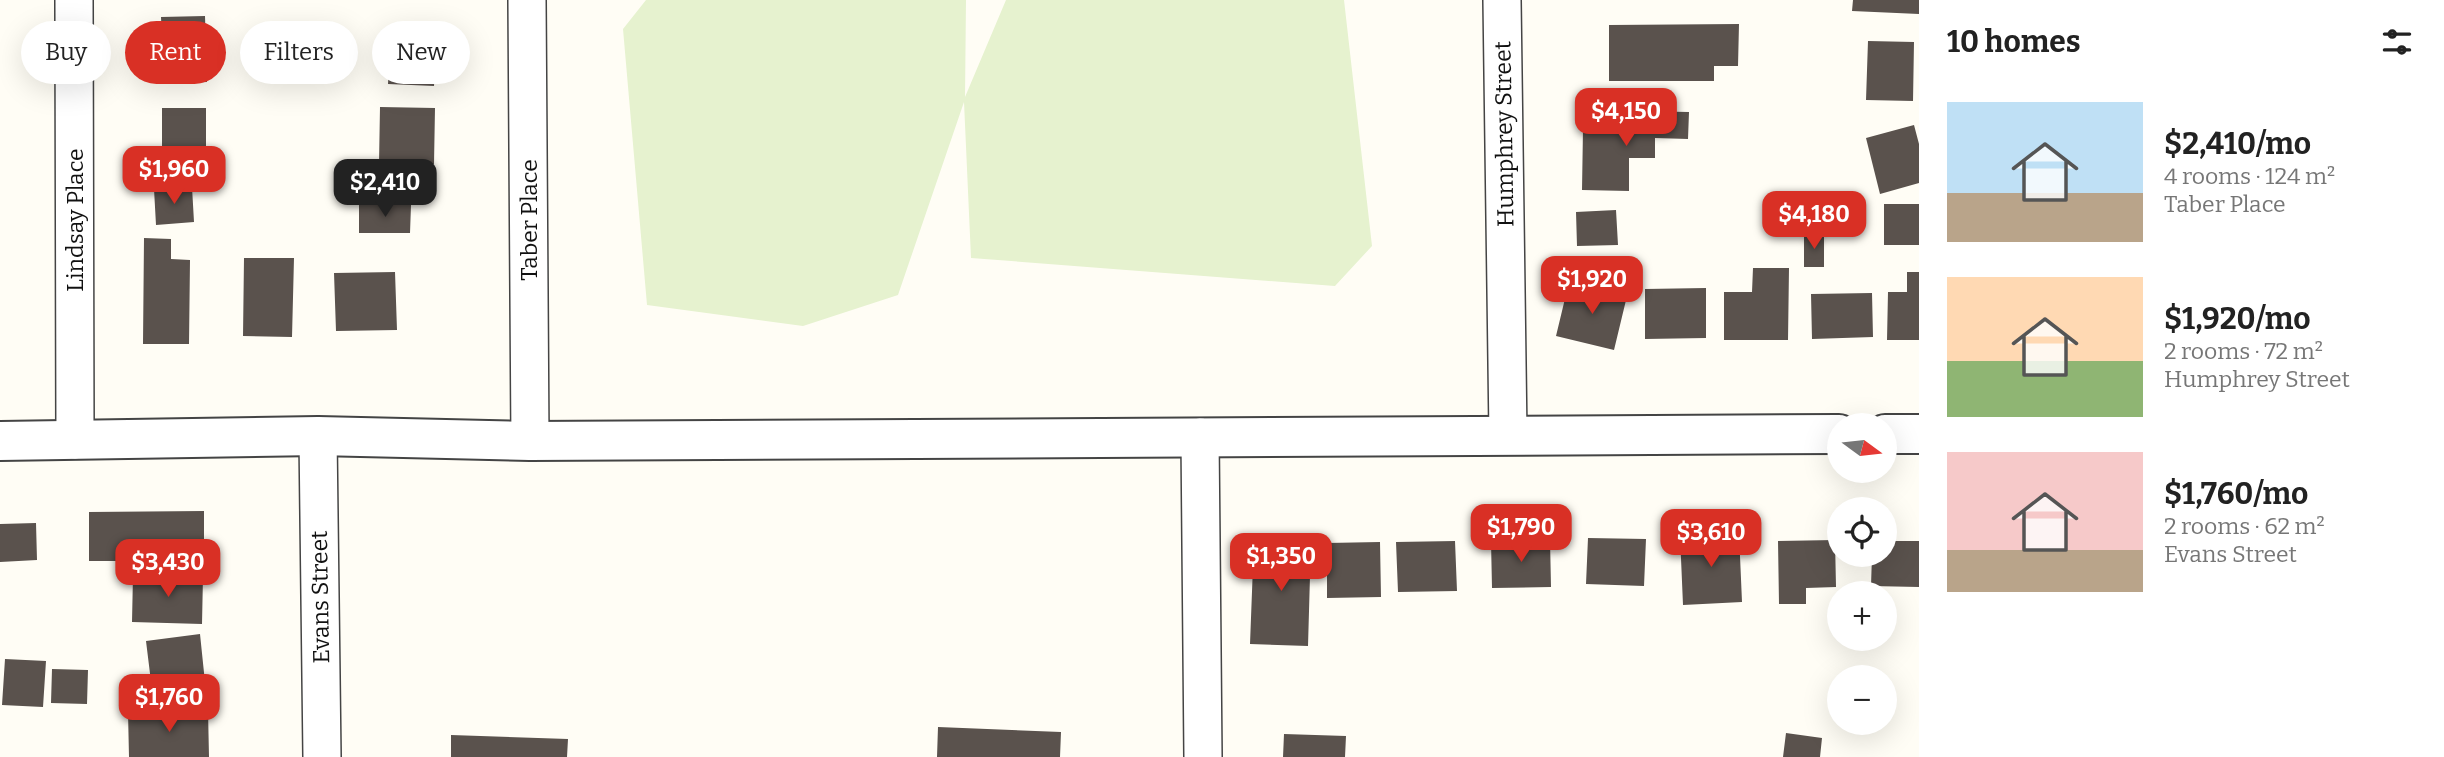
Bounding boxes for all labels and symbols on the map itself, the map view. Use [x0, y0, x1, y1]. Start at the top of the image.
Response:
street label: Humphrey Street [1488, 41, 1520, 227]
pin: $4,150 [1569, 88, 1683, 148]
pin: $1,960 [117, 146, 231, 206]
street label: Lindsay Place [61, 148, 89, 292]
street label: Taber Place [515, 159, 543, 281]
pin: $2,410 [328, 160, 442, 219]
pin: $4,180 [1757, 191, 1871, 251]
pin: $1,920 [1535, 256, 1649, 316]
north arrow [1827, 413, 1897, 483]
pin: $1,790 [1464, 504, 1578, 564]
pin: $3,610 [1654, 510, 1768, 569]
street label: Evans Street [305, 530, 335, 664]
pin: $1,350 [1224, 534, 1338, 593]
pin: $3,430 [111, 540, 225, 599]
pin: $1,760 [112, 674, 226, 734]

